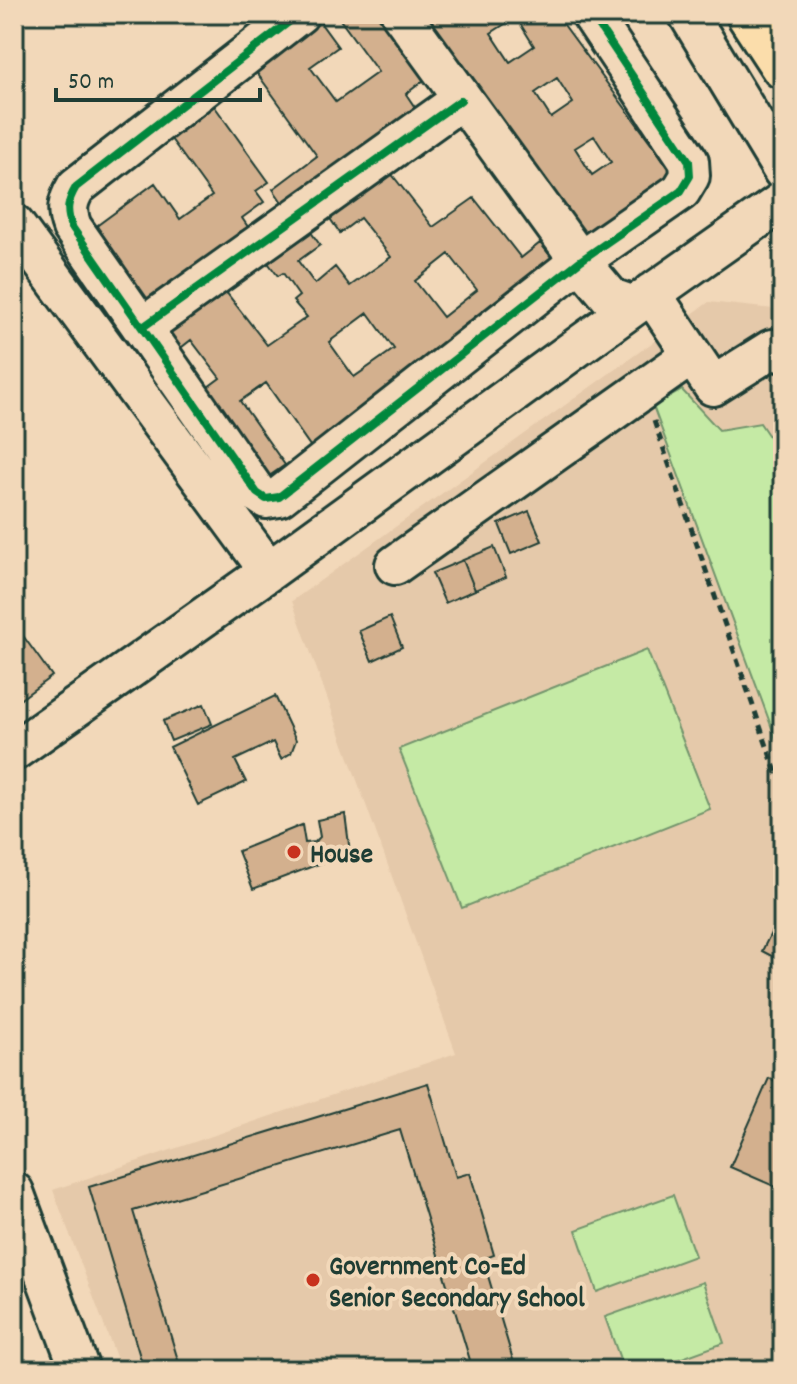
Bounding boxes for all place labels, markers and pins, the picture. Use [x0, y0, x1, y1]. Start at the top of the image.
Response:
place label: House [310, 837, 373, 877]
marker: House [285, 843, 303, 861]
place label: Government Co-Ed Senior Secondary School [329, 1249, 585, 1321]
marker: Government Co-Ed Senior Secondary School [304, 1271, 322, 1289]

